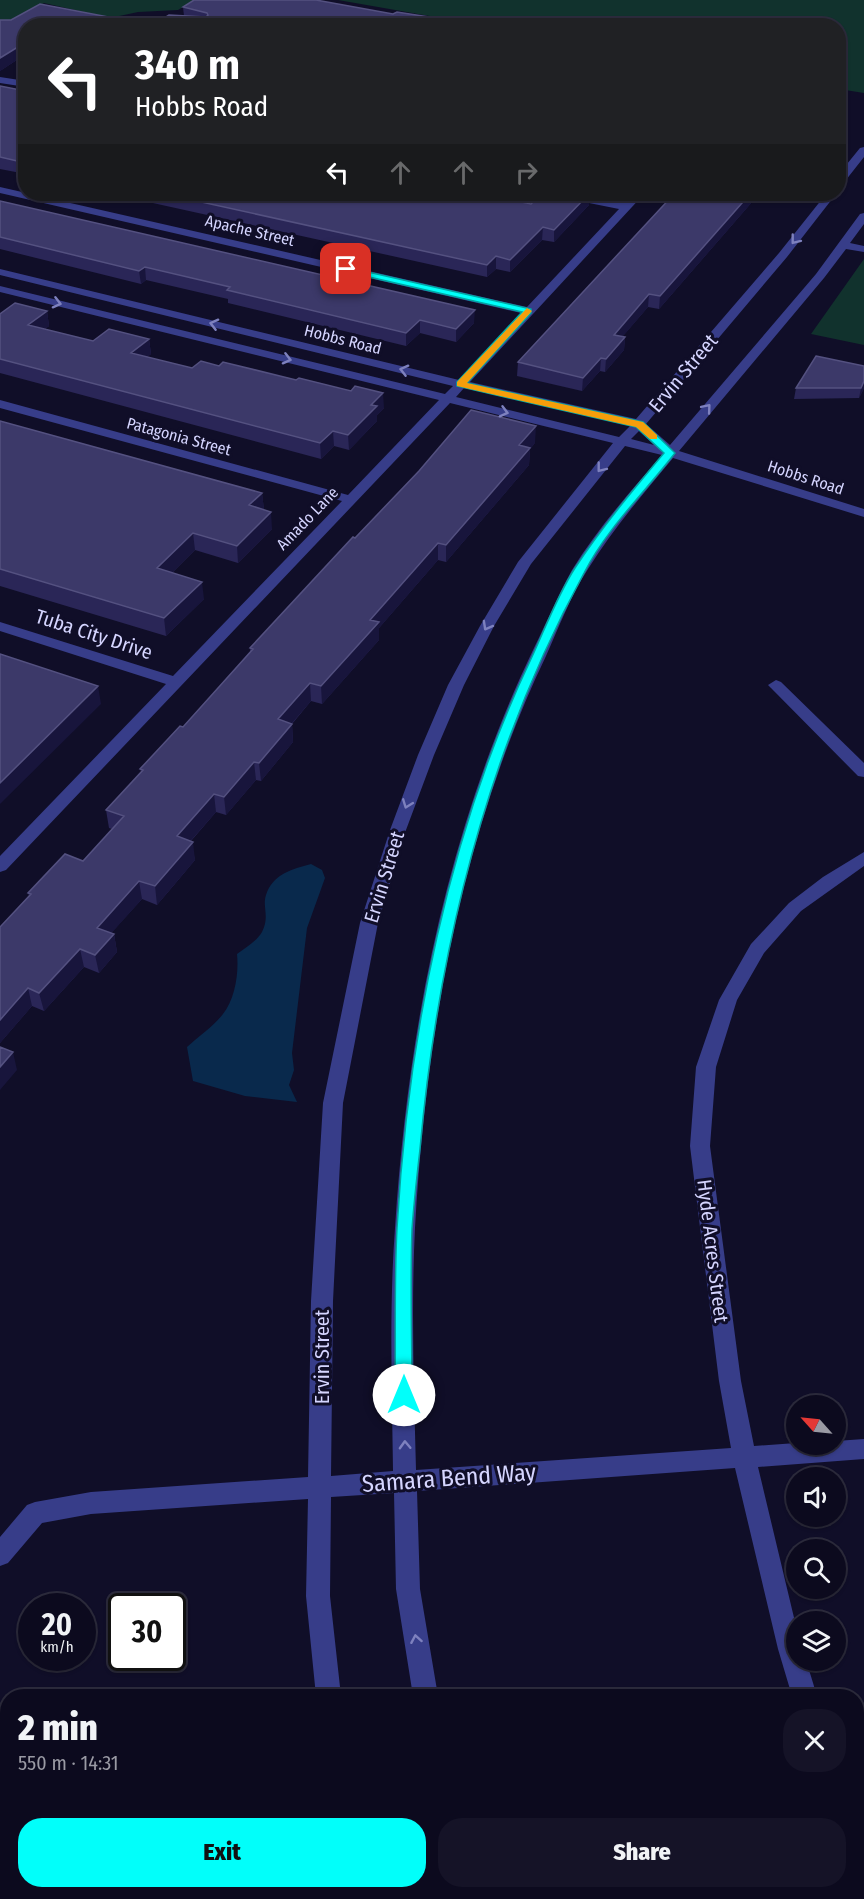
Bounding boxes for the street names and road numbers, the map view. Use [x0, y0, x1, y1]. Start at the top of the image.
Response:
street label: Apache Street [203, 211, 297, 250]
street label: Hobbs Road [302, 321, 383, 358]
street label: Ervin Street [643, 329, 723, 417]
street label: Patagonia Street [125, 413, 234, 460]
street label: Hobbs Road [765, 456, 846, 499]
street label: Amado Lane [273, 483, 342, 554]
street label: Tuba City Drive [33, 604, 155, 664]
street label: Ervin Street [359, 828, 409, 926]
street label: Hyde Acres Street [692, 1178, 734, 1324]
street label: Ervin Street [310, 1309, 334, 1404]
street label: Samara Bend Way [361, 1458, 537, 1498]

